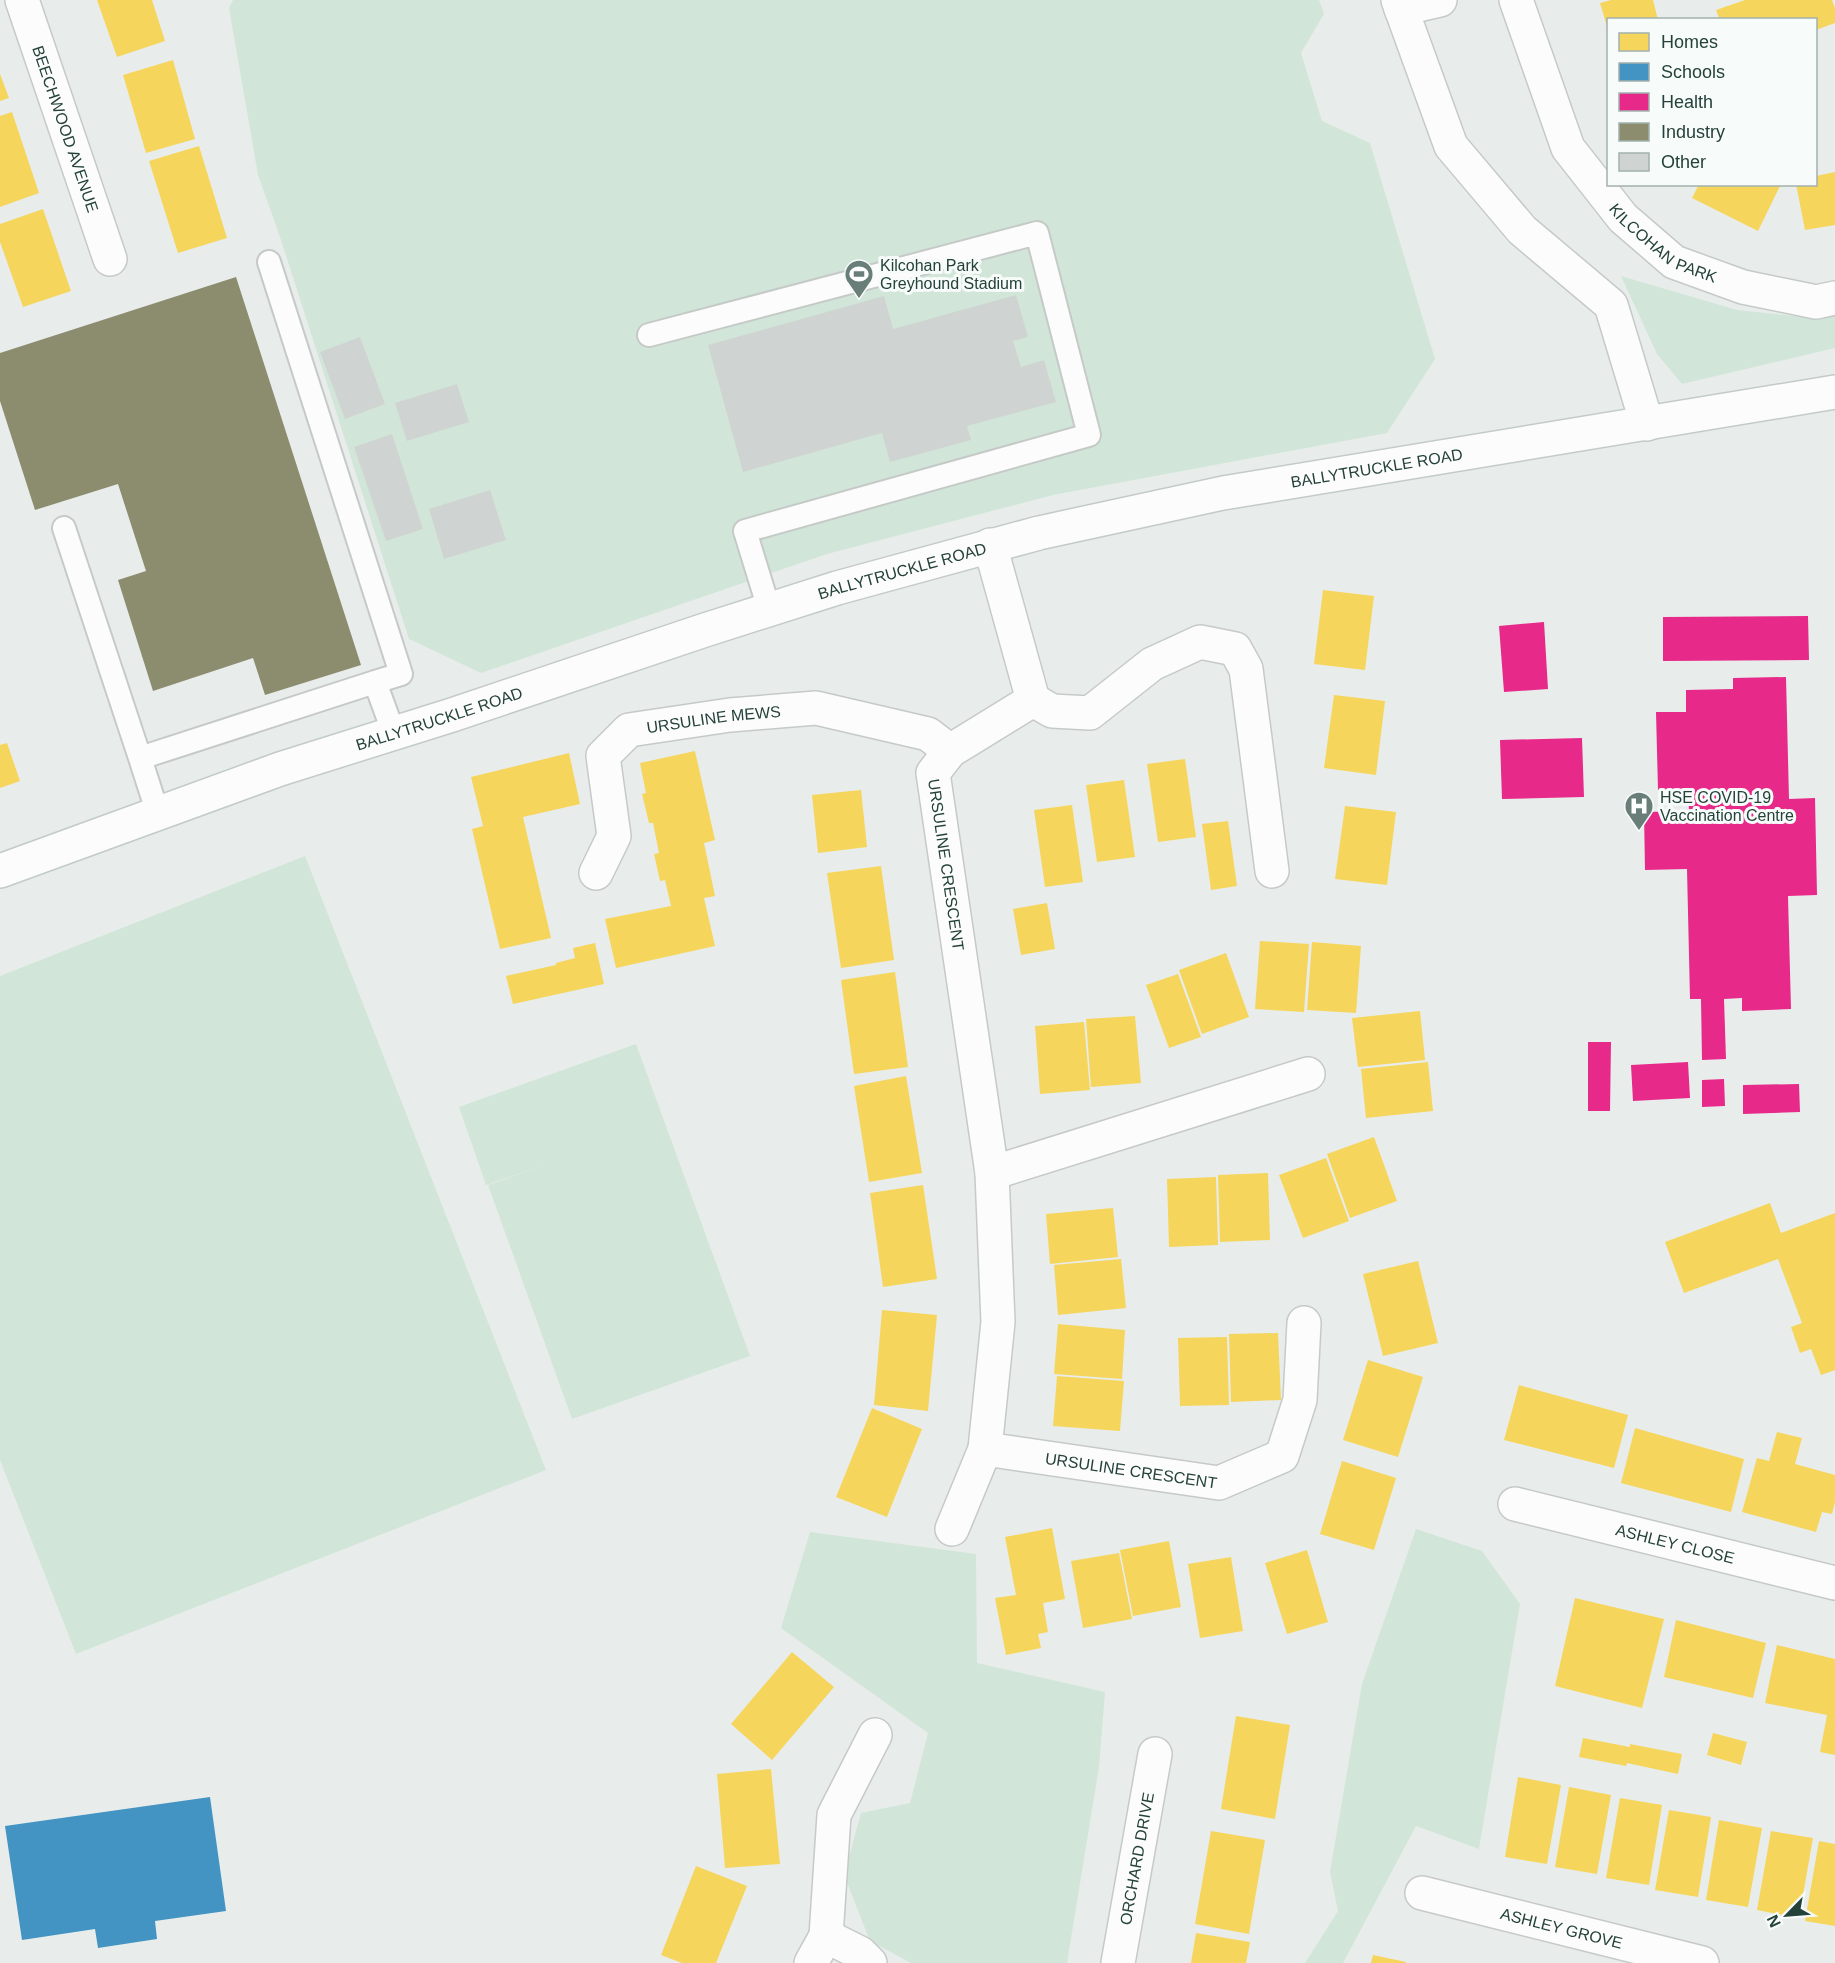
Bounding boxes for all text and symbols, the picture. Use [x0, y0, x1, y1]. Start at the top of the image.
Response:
legend [1607, 18, 1817, 186]
text: Homes [1661, 32, 1718, 52]
street label: BEECHWOOD AVENUE [30, 43, 102, 214]
text: Schools [1661, 62, 1725, 82]
text: Health [1661, 92, 1713, 112]
text: Industry [1661, 122, 1725, 142]
text: Other [1661, 152, 1706, 172]
street label: KILCOHAN PARK [1606, 200, 1720, 285]
place label: Kilcohan Park Greyhound Stadium [880, 257, 1022, 292]
sports icon: Kilcohan Park Greyhound Stadium [843, 258, 875, 300]
street label: BALLYTRUCKLE ROAD [1289, 445, 1464, 490]
street label: BALLYTRUCKLE ROAD [816, 539, 988, 602]
street label: BALLYTRUCKLE ROAD [354, 683, 525, 753]
street label: URSULINE MEWS [645, 702, 781, 736]
street label: URSULINE CRESCENT [925, 778, 968, 952]
place label: HSE COVID-19 Vaccination Centre [1660, 789, 1794, 824]
hospital icon: HSE COVID-19 Vaccination Centre [1623, 790, 1655, 832]
street label: URSULINE CRESCENT [1044, 1449, 1218, 1491]
street label: ASHLEY CLOSE [1614, 1521, 1736, 1566]
street label: ORCHARD DRIVE [1116, 1791, 1157, 1926]
north arrow [1757, 1885, 1817, 1945]
street label: ASHLEY GROVE [1499, 1905, 1624, 1951]
text: N [1764, 1912, 1784, 1930]

